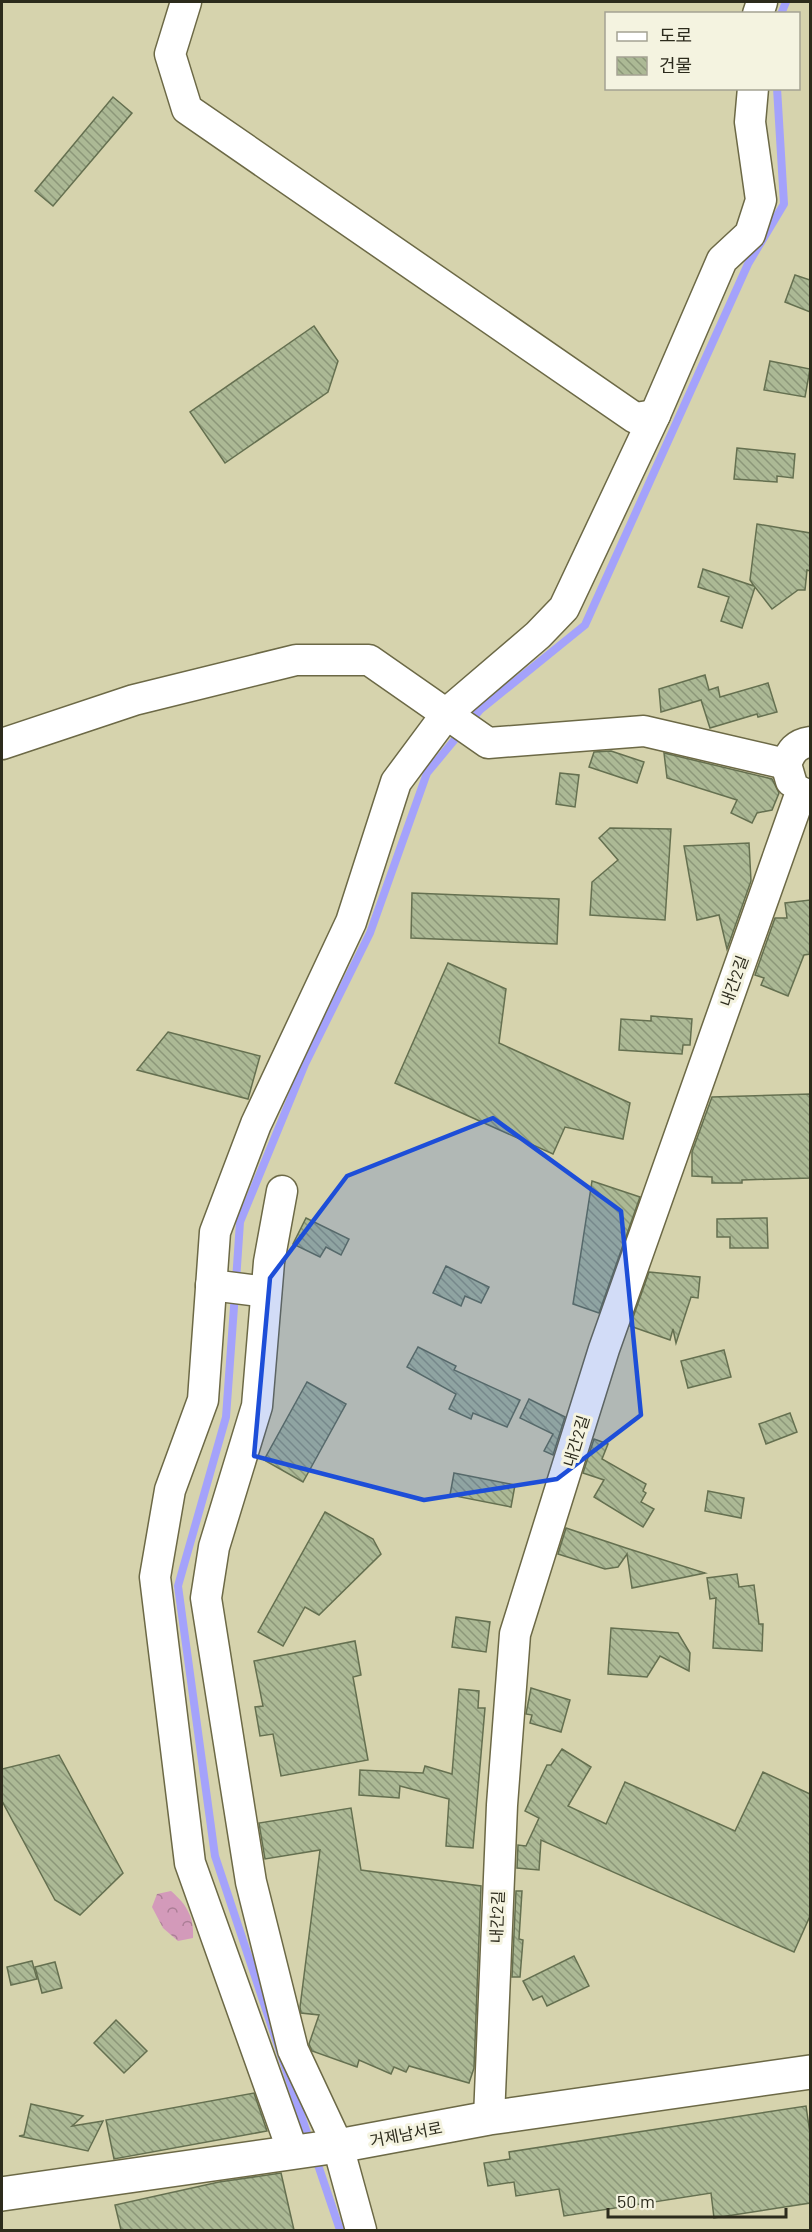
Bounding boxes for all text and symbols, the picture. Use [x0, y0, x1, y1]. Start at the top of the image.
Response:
legend [605, 12, 800, 90]
text: 도로 [659, 24, 692, 46]
text: 건물 [659, 54, 692, 76]
street label: 내간2길 [716, 953, 751, 1009]
street label: 내간2길 [559, 1413, 592, 1469]
street label: 내간2길 [486, 1890, 507, 1944]
street label: 거제남서로 [368, 2117, 444, 2150]
scale bar [608, 2181, 786, 2219]
text: 50 m [617, 2190, 655, 2212]

